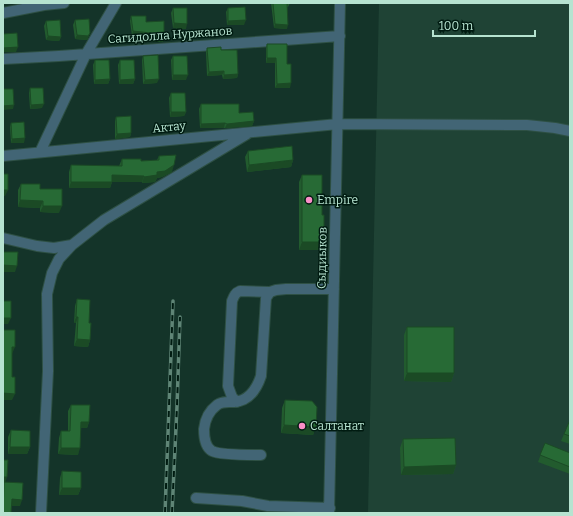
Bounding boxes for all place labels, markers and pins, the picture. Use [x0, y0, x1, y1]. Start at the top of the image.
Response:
place label: Empire [317, 193, 358, 207]
marker: Empire [304, 195, 314, 205]
place label: Салтанат [310, 419, 364, 433]
marker: Салтанат [297, 421, 307, 431]

